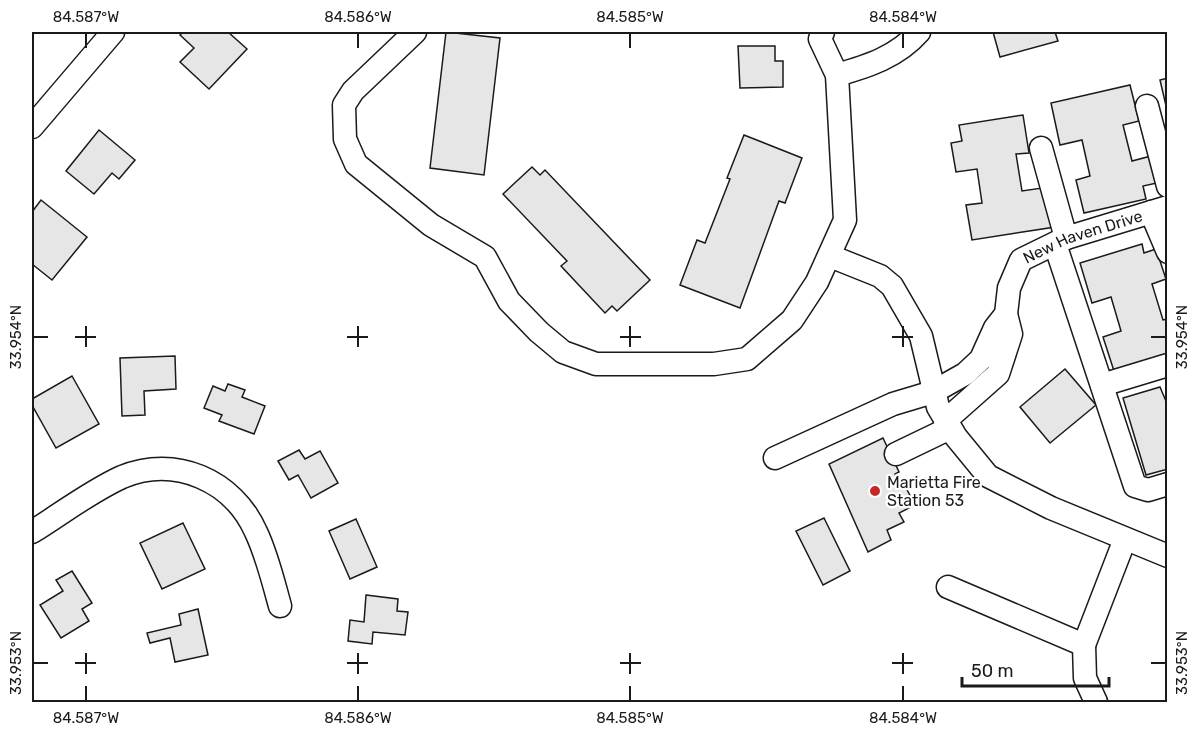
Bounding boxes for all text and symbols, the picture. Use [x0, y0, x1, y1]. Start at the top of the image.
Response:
text: 84.587°W [53, 8, 119, 26]
text: 84.586°W [324, 8, 392, 26]
text: 84.585°W [596, 8, 664, 26]
text: 84.584°W [869, 8, 937, 26]
street label: New Haven Drive [1020, 206, 1145, 267]
text: 33.954°N [7, 305, 25, 369]
text: 33.954°N [1173, 305, 1191, 369]
place label: Marietta Fire Station 53 [887, 473, 981, 510]
marker: Marietta Fire Station 53 [868, 484, 882, 498]
text: 33.953°N [7, 631, 25, 695]
text: 33.953°N [1173, 631, 1191, 695]
scale bar [962, 650, 1109, 688]
text: 50 m [971, 660, 1014, 682]
text: 84.587°W [53, 709, 119, 727]
text: 84.586°W [324, 709, 392, 727]
text: 84.585°W [596, 709, 664, 727]
text: 84.584°W [869, 709, 937, 727]

